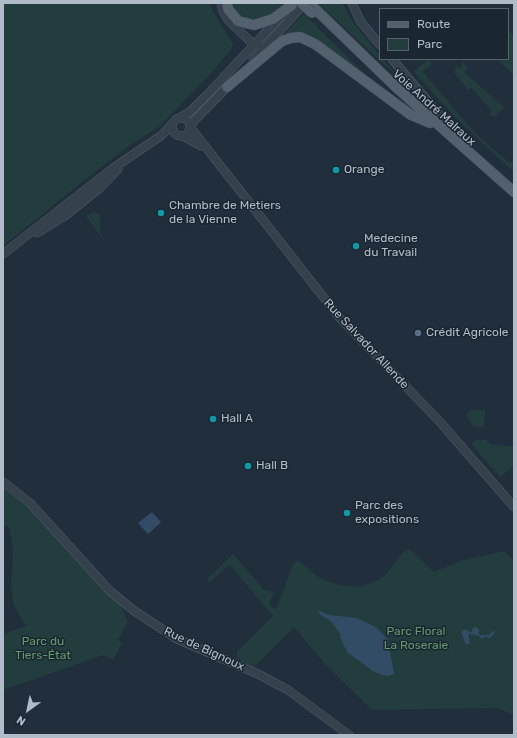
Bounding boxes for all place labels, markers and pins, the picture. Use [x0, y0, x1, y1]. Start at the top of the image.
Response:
place label: Orange [344, 163, 384, 177]
marker: Orange [331, 165, 341, 175]
place label: Chambre de Metiers de la Vienne [169, 199, 281, 227]
marker: Chambre de Metiers de la Vienne [156, 208, 166, 218]
place label: Medecine du Travail [364, 232, 418, 260]
marker: Medecine du Travail [351, 241, 361, 251]
place label: Crédit Agricole [426, 326, 509, 340]
marker: Crédit Agricole [413, 328, 423, 338]
place label: Hall A [221, 412, 253, 426]
marker: Hall A [208, 414, 218, 424]
place label: Hall B [256, 459, 288, 473]
marker: Hall B [243, 461, 253, 471]
place label: Parc des expositions [355, 499, 419, 527]
marker: Parc des expositions [342, 508, 352, 518]

